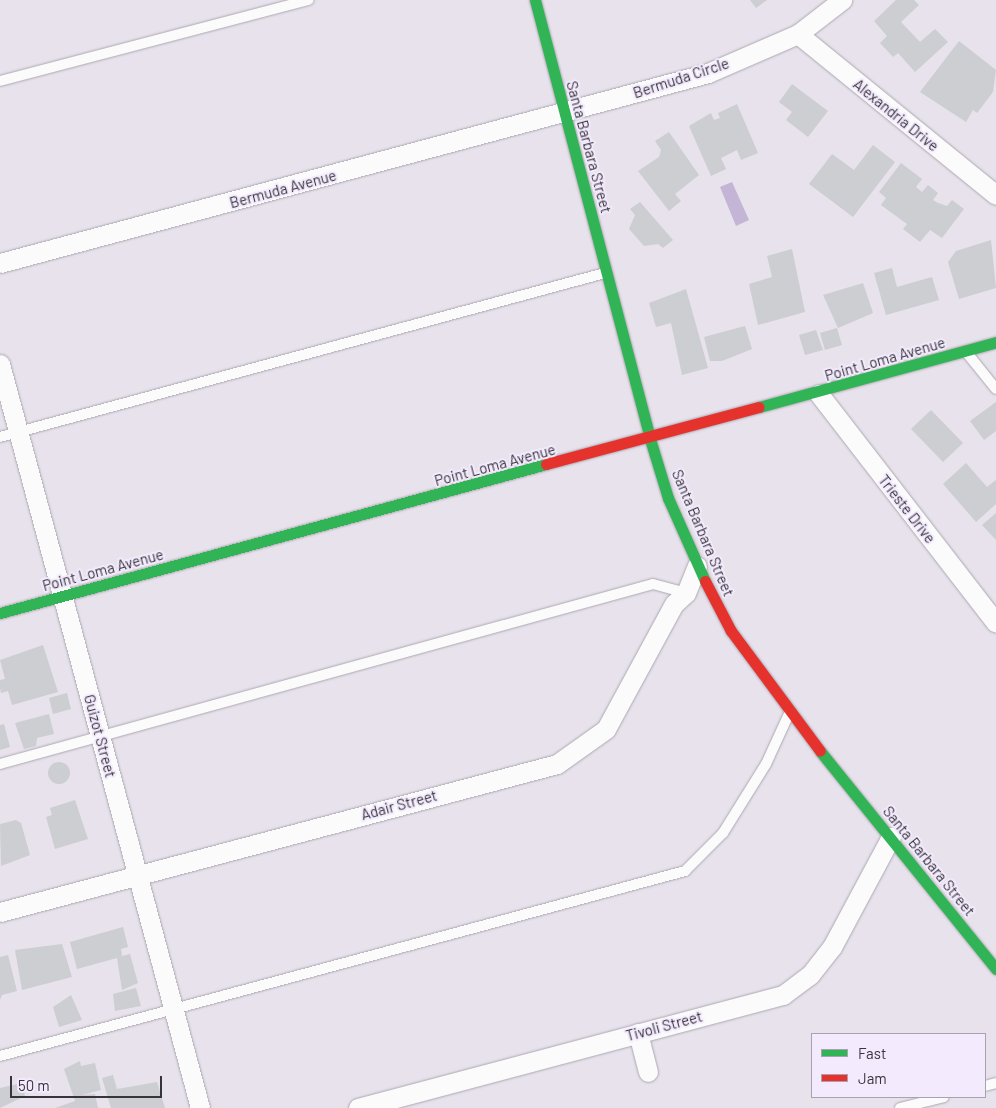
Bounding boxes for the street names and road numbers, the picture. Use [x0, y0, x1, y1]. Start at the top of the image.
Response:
street label: Bermuda Circle [631, 54, 731, 102]
street label: Alexandria Drive [850, 75, 942, 155]
street label: Santa Barbara Street [563, 79, 615, 215]
street label: Bermuda Avenue [228, 166, 338, 212]
street label: Point Loma Avenue [823, 333, 947, 385]
street label: Point Loma Avenue [432, 440, 558, 490]
street label: Santa Barbara Street [668, 467, 738, 599]
street label: Trieste Drive [875, 471, 939, 547]
street label: Point Loma Avenue [40, 545, 166, 595]
street label: Guizot Street [80, 693, 120, 779]
street label: Adair Street [359, 786, 439, 824]
street label: Santa Barbara Street [879, 803, 979, 919]
street label: Tivoli Street [624, 1007, 704, 1045]

